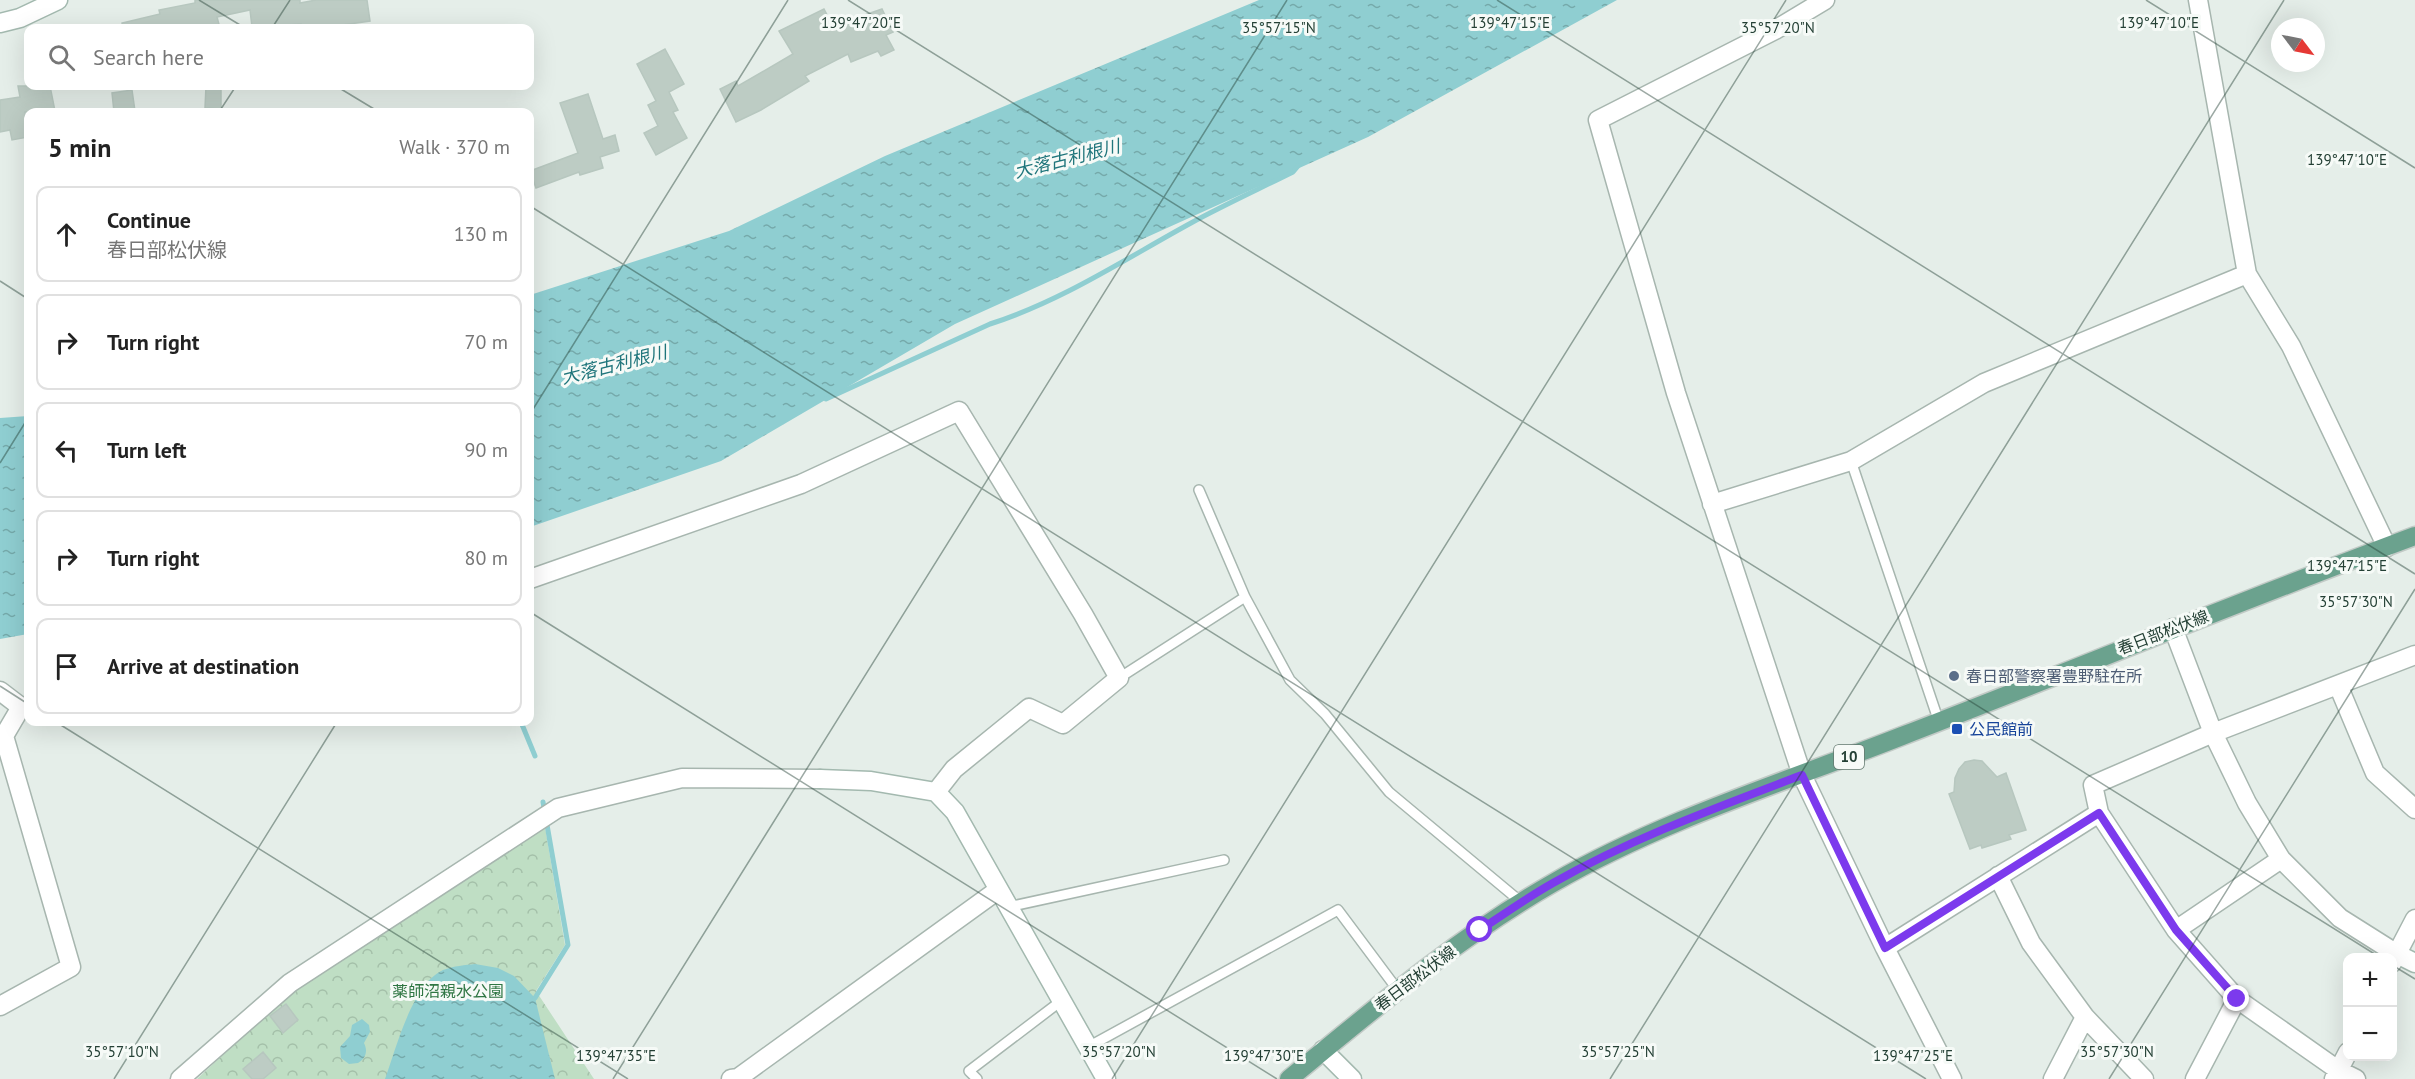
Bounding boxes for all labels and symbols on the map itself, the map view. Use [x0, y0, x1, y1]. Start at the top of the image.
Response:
text: 139°47'20"E [821, 13, 901, 32]
text: 139°47'15"E [1470, 13, 1550, 32]
text: 139°47'10"E [2119, 13, 2199, 32]
text: 35°57'15"N [1242, 18, 1316, 37]
text: 35°57'20"N [1741, 18, 1815, 37]
north arrow [2271, 18, 2325, 72]
water label: 大落古利根川 [1012, 134, 1124, 183]
text: 139°47'10"E [2307, 150, 2387, 169]
water label: 大落古利根川 [559, 340, 671, 389]
text: 139°47'15"E [2307, 556, 2387, 575]
text: 35°57'30"N [2319, 592, 2393, 611]
street label: 春日部松伏線 [2115, 605, 2211, 659]
place label: 春日部警察署豊野駐在所 [1966, 666, 2142, 686]
marker: 春日部警察署豊野駐在所 [1947, 669, 1961, 683]
place label: 公民館前 [1969, 719, 2033, 739]
marker: 公民館前 [1950, 722, 1964, 736]
road number: 10 [1834, 745, 1864, 769]
route start [1466, 916, 1492, 942]
street label: 春日部松伏線 [1371, 941, 1459, 1015]
park label: 薬師沼親水公園 [392, 981, 504, 1001]
route end [2223, 985, 2249, 1011]
text: 35°57'10"N [85, 1042, 159, 1061]
text: 35°57'20"N [1082, 1042, 1156, 1061]
text: 35°57'25"N [1581, 1042, 1655, 1061]
text: 35°57'30"N [2080, 1042, 2154, 1061]
text: 139°47'35"E [576, 1046, 656, 1065]
text: 139°47'30"E [1224, 1046, 1304, 1065]
text: 139°47'25"E [1873, 1046, 1953, 1065]

